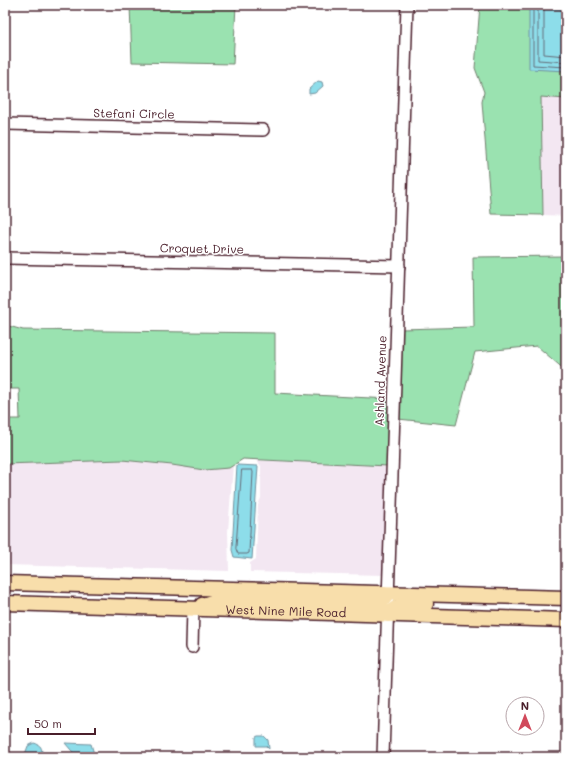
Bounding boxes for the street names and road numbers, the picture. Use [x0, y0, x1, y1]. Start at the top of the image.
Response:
street label: Stefani Circle [93, 104, 175, 122]
street label: Croquet Drive [160, 239, 244, 257]
street label: Ashland Avenue [370, 335, 390, 427]
street label: West Nine Mile Road [225, 601, 347, 620]

